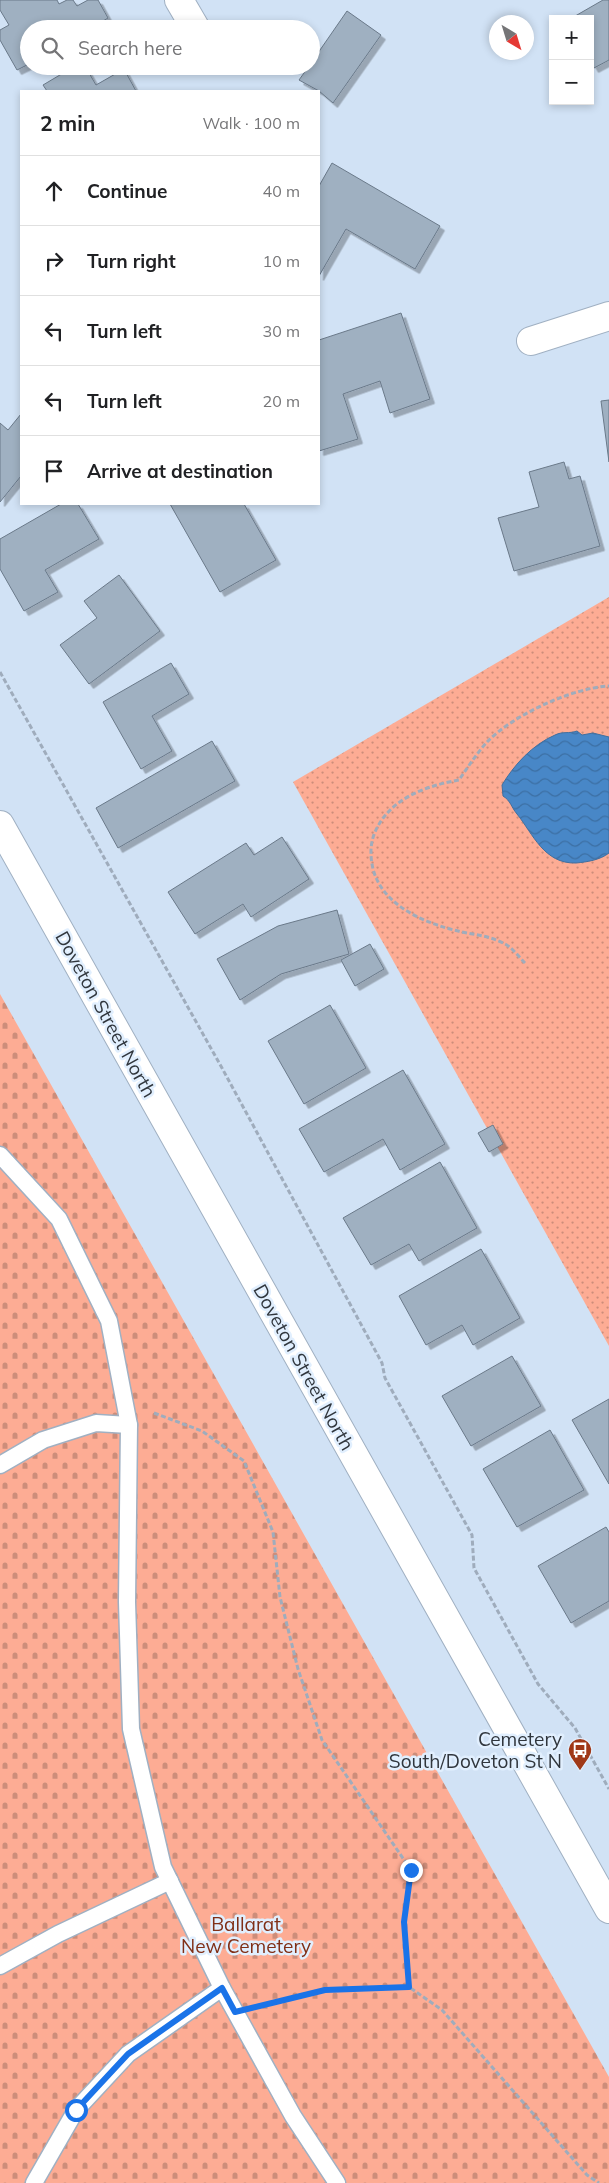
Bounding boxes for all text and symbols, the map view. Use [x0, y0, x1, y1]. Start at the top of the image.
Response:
north arrow [489, 15, 534, 60]
map controls [549, 15, 594, 105]
button: + [549, 15, 594, 60]
search box [20, 20, 320, 75]
icon: search [38, 34, 66, 62]
text: Search here [78, 36, 182, 60]
button: − [549, 60, 594, 105]
text: 2 min [40, 110, 95, 136]
text: Walk · 100 m [202, 113, 300, 133]
icon: ahead [40, 177, 68, 205]
text: Continue [87, 179, 167, 203]
text: 40 m [263, 181, 300, 201]
icon: right [40, 247, 68, 275]
text: Turn right [87, 249, 176, 273]
text: 10 m [263, 251, 300, 271]
icon: left [40, 317, 68, 345]
text: Turn left [87, 319, 162, 343]
text: 30 m [263, 321, 300, 341]
icon: left [40, 387, 68, 415]
text: Turn left [87, 389, 162, 413]
text: 20 m [263, 391, 300, 411]
icon: arrive [40, 457, 68, 485]
text: Arrive at destination [87, 459, 273, 483]
street label: Doveton Street North [50, 927, 162, 1101]
street label: Doveton Street North [248, 1280, 360, 1454]
place label: Cemetery South/Doveton St N [389, 1727, 562, 1773]
bus stop icon: Cemetery South/Doveton St N [567, 1737, 593, 1771]
route end [400, 1859, 423, 1882]
park label: Ballarat New Cemetery [181, 1912, 311, 1958]
route start [65, 2099, 88, 2122]

